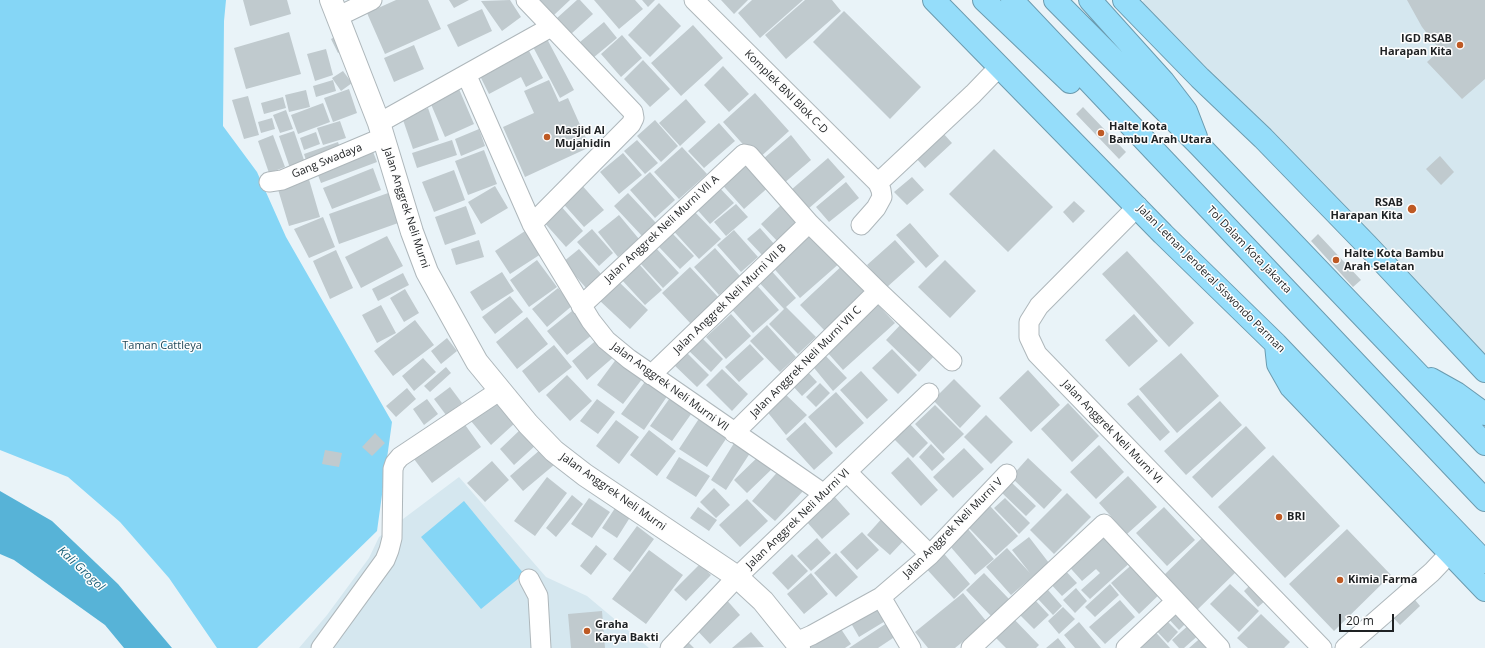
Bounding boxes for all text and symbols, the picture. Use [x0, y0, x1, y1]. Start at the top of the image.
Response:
place label: IGD RSAB Harapan Kita [1380, 32, 1452, 58]
marker: IGD RSAB Harapan Kita [1455, 40, 1465, 50]
street label: Komplek BNI Blok C-D [741, 47, 831, 137]
place label: Halte Kota Bambu Arah Utara [1109, 120, 1212, 146]
place label: Masjid Al Mujahidin [555, 124, 611, 150]
marker: Halte Kota Bambu Arah Utara [1096, 128, 1106, 138]
marker: Masjid Al Mujahidin [542, 132, 552, 142]
street label: Gang Swadaya [290, 141, 364, 181]
street label: Jalan Anggrek Neli Murni [380, 146, 432, 270]
street label: Jalan Anggrek Neli Murni VII A [602, 173, 722, 285]
place label: RSAB Harapan Kita [1331, 196, 1403, 222]
street label: Jalan Letnan Jenderal Siswondo Parman [1134, 202, 1288, 356]
marker: RSAB Harapan Kita [1406, 203, 1418, 215]
street label: Tol Dalam Kota Jakarta [1204, 204, 1294, 296]
street label: Jalan Anggrek Neli Murni VII B [671, 242, 789, 356]
place label: Halte Kota Bambu Arah Selatan [1344, 247, 1444, 273]
marker: Halte Kota Bambu Arah Selatan [1331, 255, 1341, 265]
street label: Jalan Anggrek Neli Murni VII C [748, 304, 864, 420]
park label: Taman Cattleya [122, 339, 202, 353]
street label: Jalan Anggrek Neli Murni VII [609, 340, 731, 434]
street label: Jalan Anggrek Neli Murni VI [1059, 378, 1165, 486]
street label: Jalan Anggrek Neli Murni [558, 450, 668, 534]
street label: Jalan Anggrek Neli Murni VI [744, 466, 852, 572]
street label: Jalan Anggrek Neli Murni V [900, 475, 1006, 581]
place label: BRI [1287, 510, 1305, 524]
marker: BRI [1274, 512, 1284, 522]
water label: Kali Grogol [55, 544, 107, 594]
place label: Kimia Farma [1348, 573, 1417, 587]
marker: Kimia Farma [1335, 575, 1345, 585]
scale bar [1341, 606, 1396, 632]
text: 20 m [1346, 612, 1374, 629]
place label: Graha Karya Bakti [595, 618, 659, 644]
marker: Graha Karya Bakti [582, 626, 592, 636]

